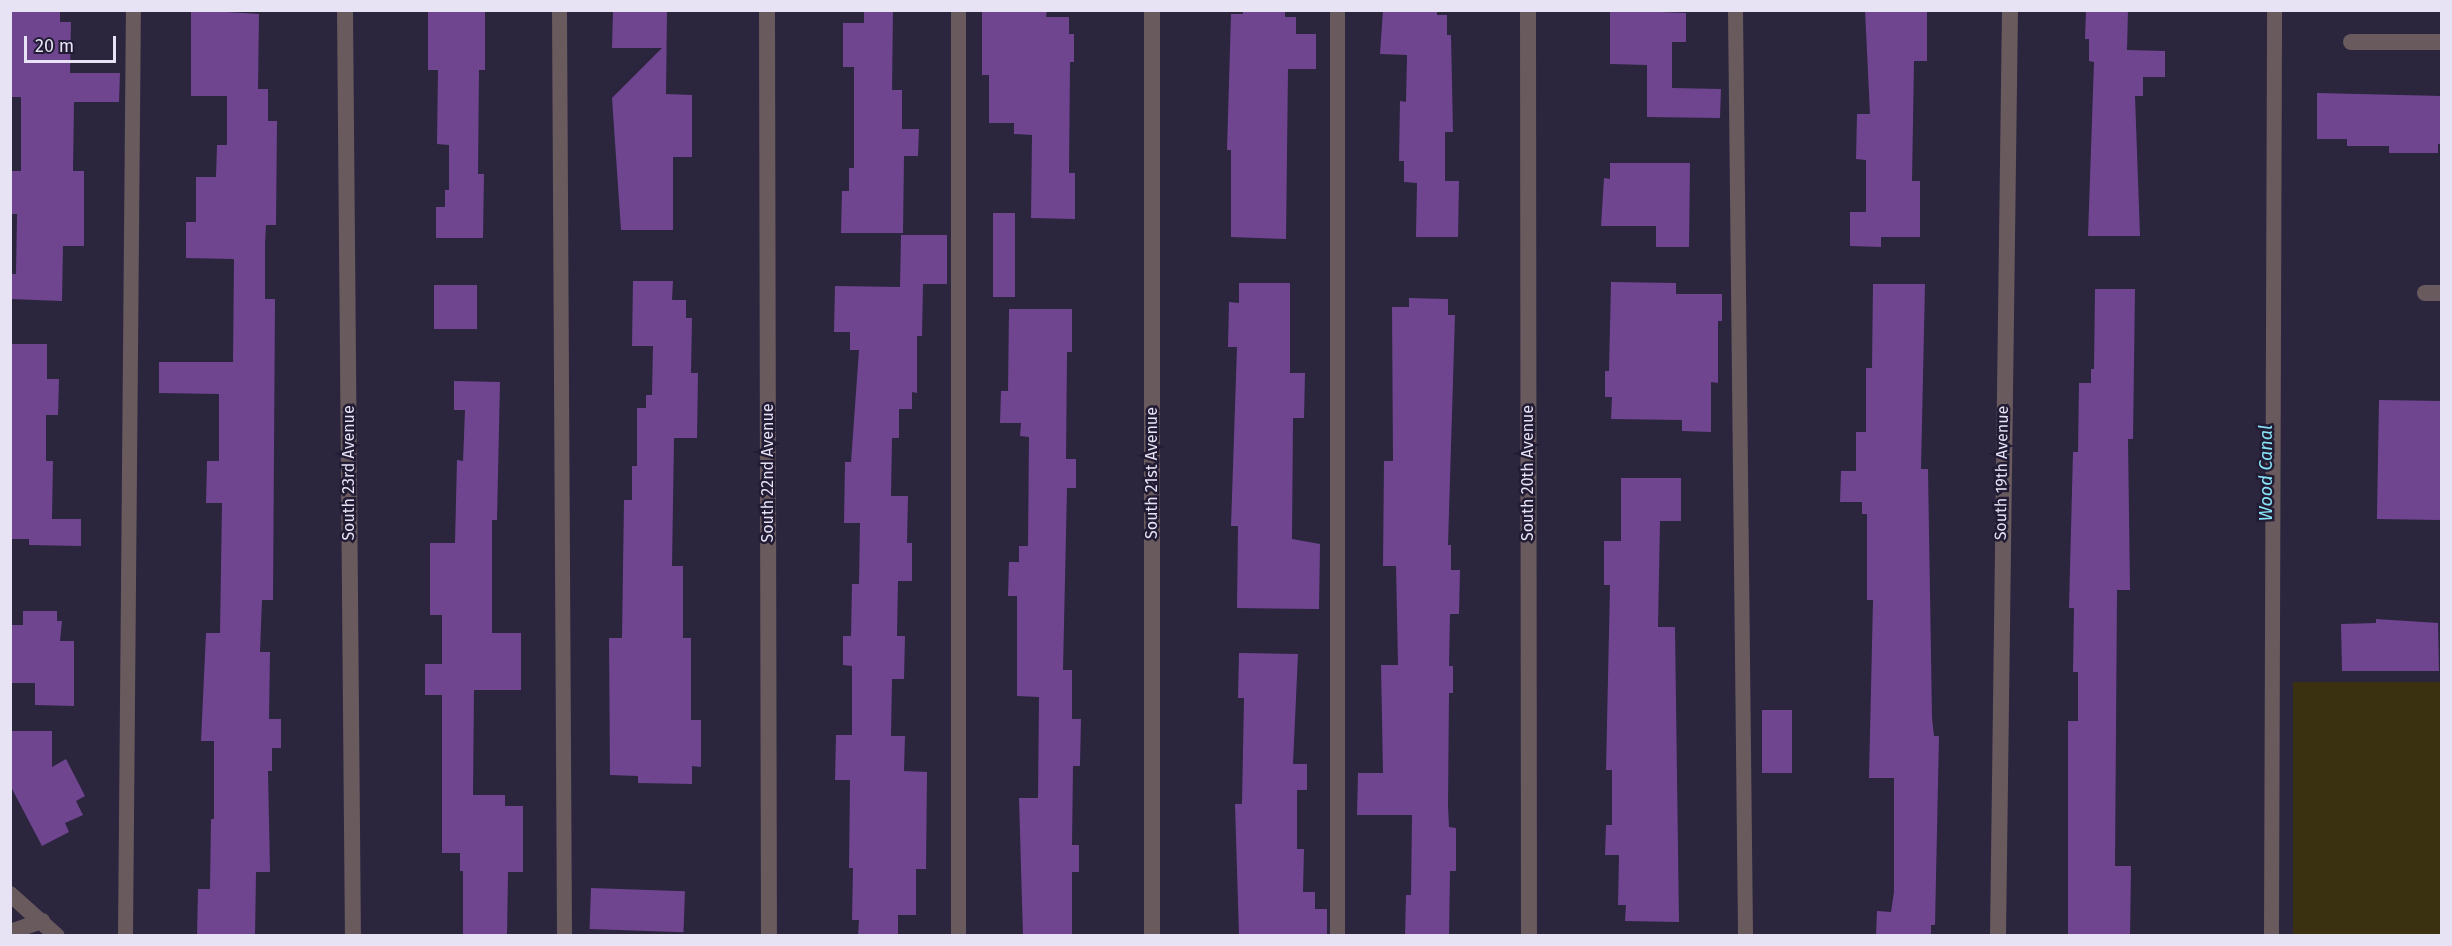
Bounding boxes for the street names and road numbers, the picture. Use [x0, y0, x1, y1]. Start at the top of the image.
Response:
street label: South 22nd Avenue [758, 404, 778, 542]
street label: South 23rd Avenue [339, 405, 359, 541]
street label: South 20th Avenue [1518, 405, 1538, 541]
street label: South 19th Avenue [1991, 406, 2013, 540]
street label: South 21st Avenue [1142, 407, 1162, 539]

